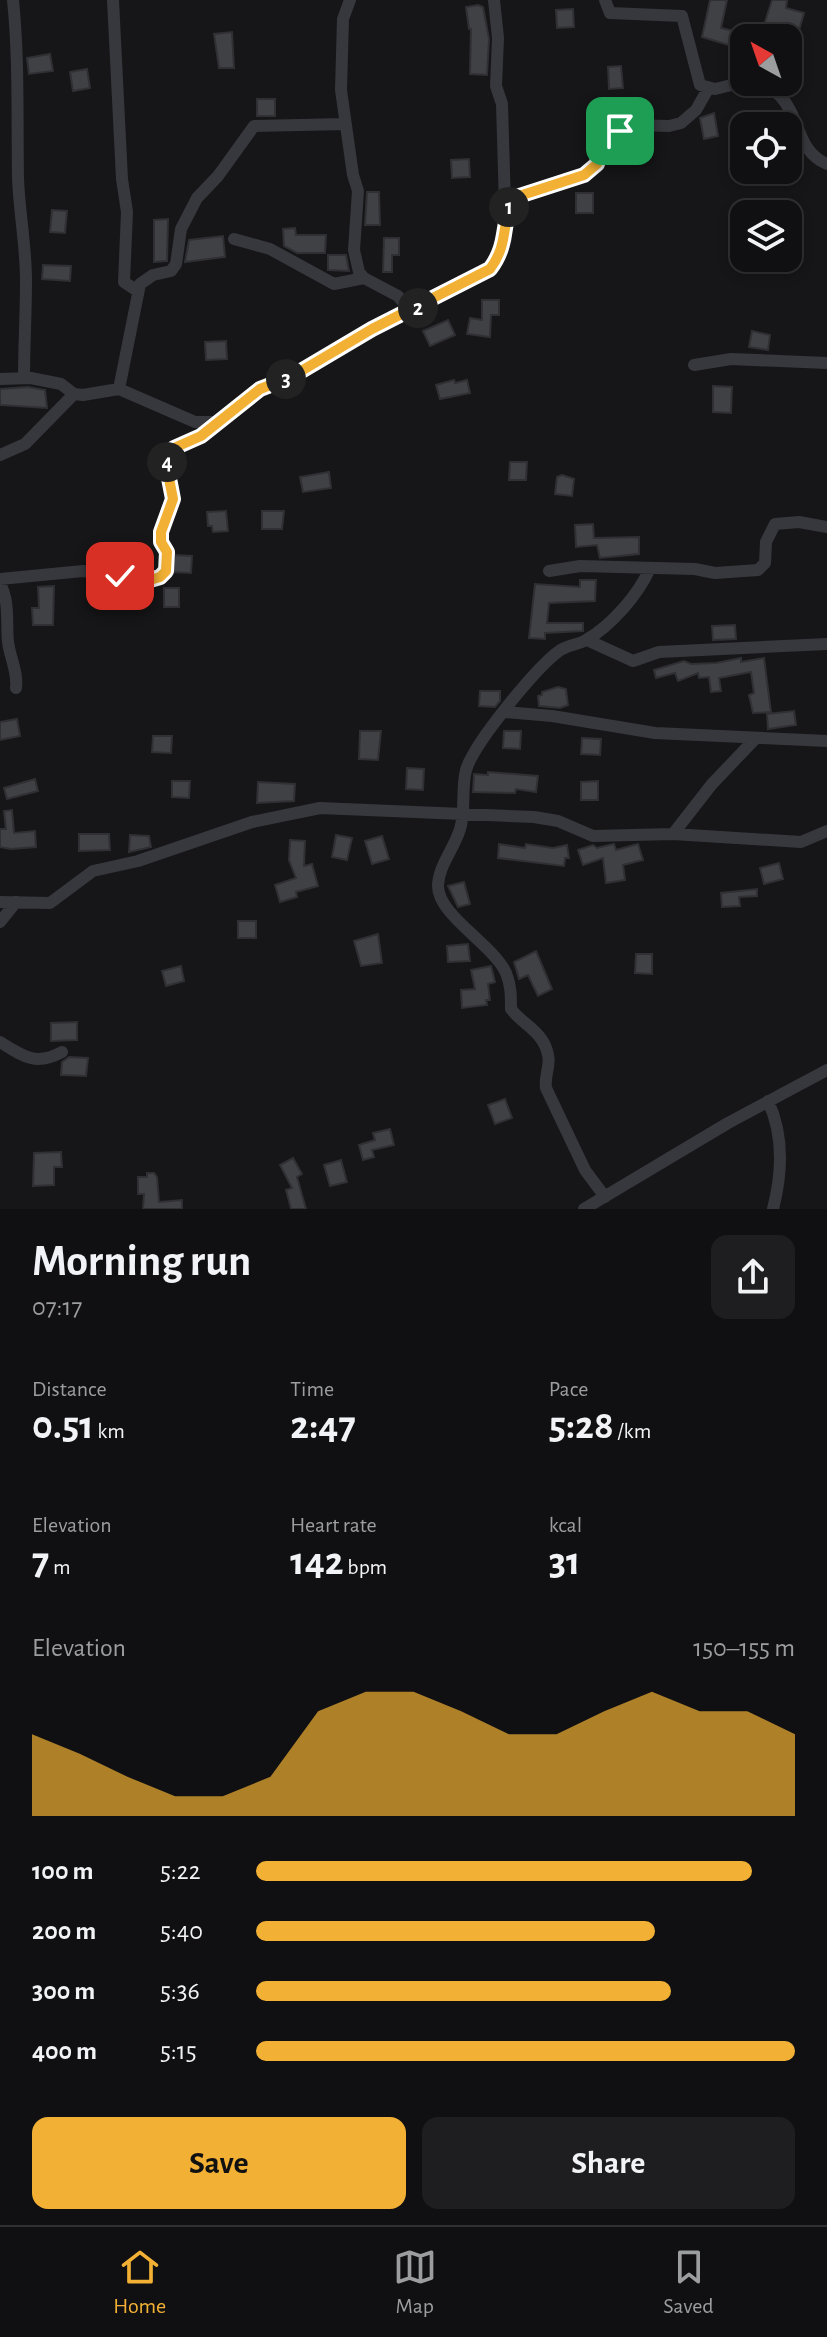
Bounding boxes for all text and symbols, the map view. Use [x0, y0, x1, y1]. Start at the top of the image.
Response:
north arrow [730, 24, 802, 96]
map controls [730, 24, 802, 272]
pin [586, 97, 654, 165]
icon: arrive [598, 109, 642, 153]
button: locate [730, 112, 802, 184]
pin: 1 [489, 187, 529, 227]
text: 1 [505, 196, 513, 218]
button: layers [730, 200, 802, 272]
pin: 2 [398, 288, 438, 328]
text: 2 [413, 297, 423, 319]
pin: 3 [266, 359, 306, 399]
text: 3 [281, 368, 291, 390]
pin: 4 [147, 442, 187, 482]
text: 4 [161, 451, 173, 473]
pin [86, 542, 154, 610]
icon: check [98, 554, 142, 598]
button: share [711, 1235, 795, 1319]
text: Morning run [32, 1240, 251, 1284]
text: 07:17 [32, 1294, 82, 1320]
text: Distance [32, 1378, 107, 1400]
text: Time [290, 1378, 334, 1400]
text: Pace [549, 1378, 588, 1400]
text: 0.51 [32, 1406, 94, 1446]
text: 2:47 [290, 1406, 356, 1446]
text: 5:28 [549, 1406, 614, 1446]
text: km [94, 1420, 125, 1442]
text: /km [614, 1420, 651, 1442]
text: Elevation [32, 1514, 112, 1536]
text: Heart rate [290, 1514, 377, 1536]
text: kcal [549, 1514, 582, 1536]
text: 7 [32, 1542, 49, 1582]
text: 142 [290, 1542, 344, 1582]
text: 31 [549, 1542, 580, 1582]
text: m [49, 1556, 71, 1578]
text: bpm [344, 1556, 387, 1578]
text: Elevation [32, 1635, 126, 1661]
text: 150–155 m [693, 1635, 795, 1661]
text: 100 m [32, 1858, 93, 1884]
text: 5:22 [160, 1858, 200, 1884]
text: 200 m [32, 1918, 96, 1944]
text: 5:40 [160, 1918, 203, 1944]
text: 300 m [32, 1978, 95, 2004]
text: 5:36 [160, 1978, 200, 2004]
text: 400 m [32, 2038, 97, 2064]
text: 5:15 [160, 2038, 197, 2064]
button: Save [32, 2117, 406, 2209]
button: Share [422, 2117, 795, 2209]
tab: Home [113, 2245, 166, 2319]
tab: Map [393, 2245, 437, 2319]
tab: Saved [663, 2245, 714, 2319]

